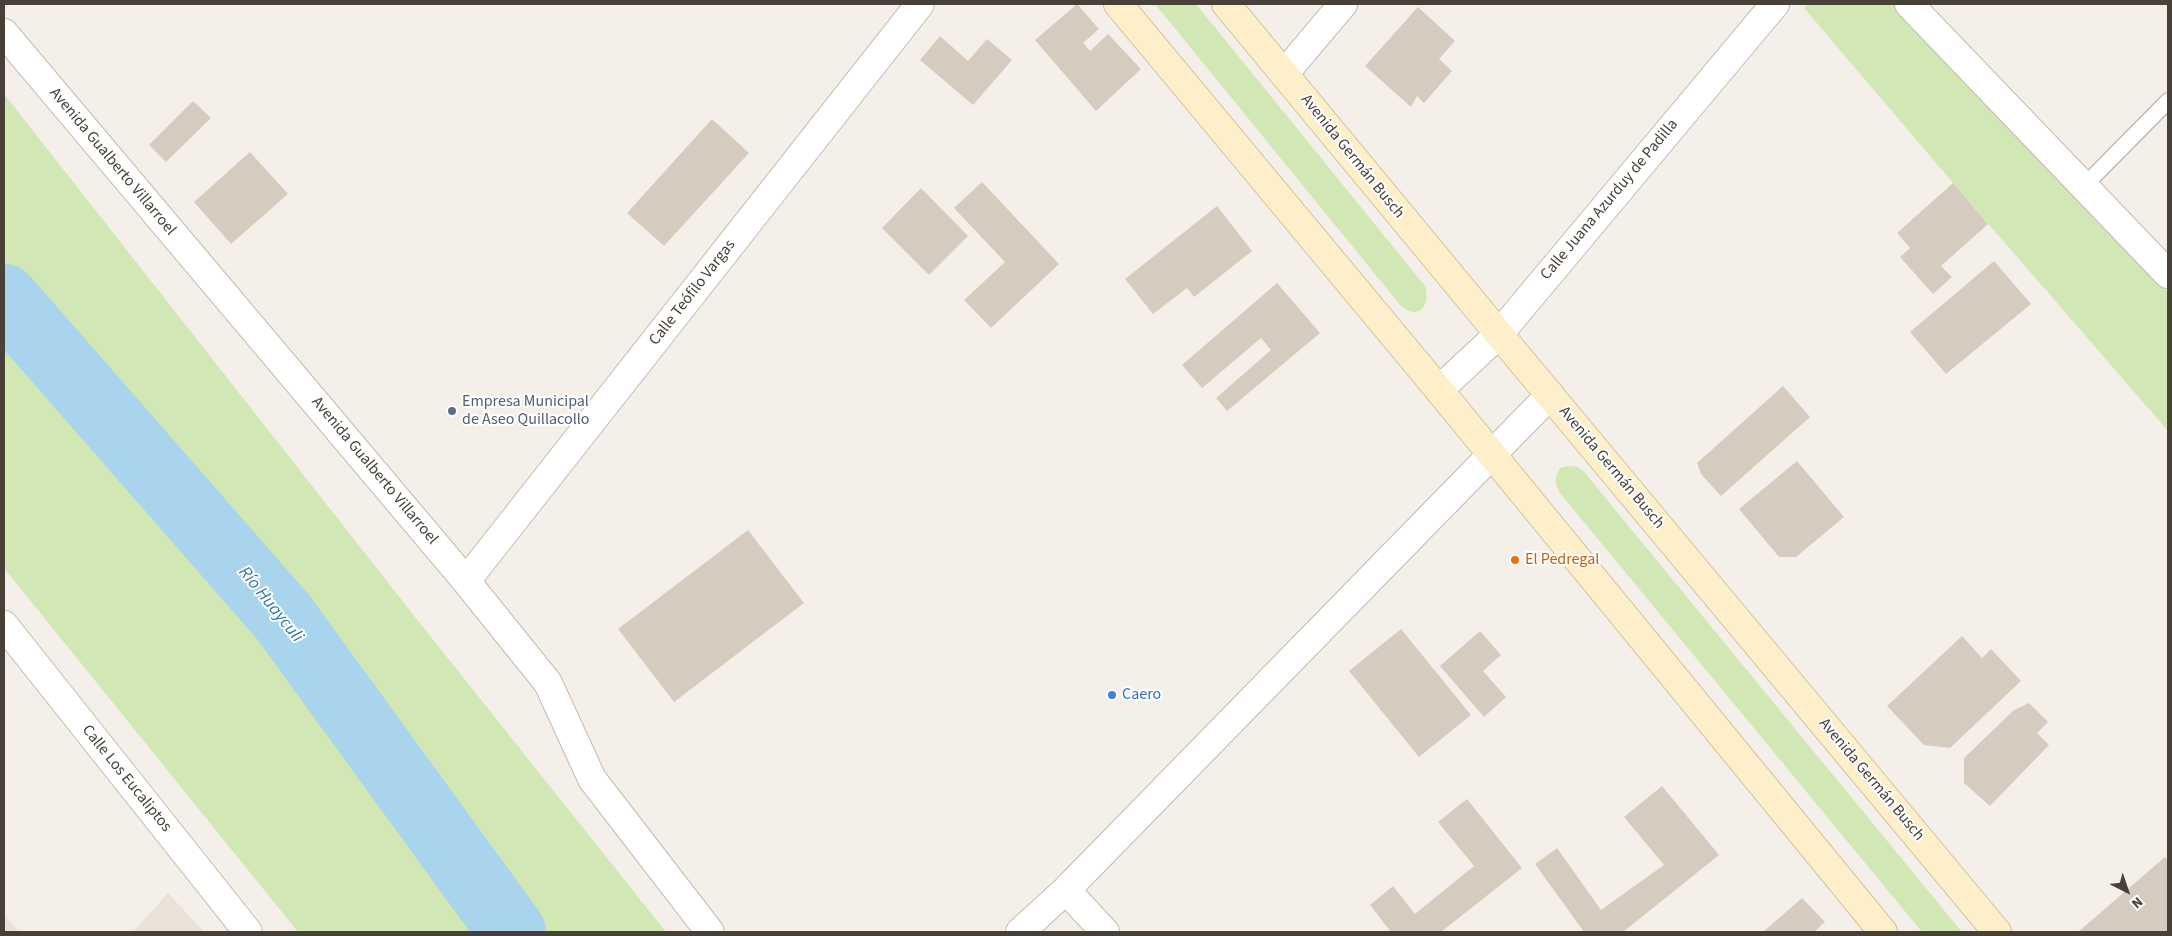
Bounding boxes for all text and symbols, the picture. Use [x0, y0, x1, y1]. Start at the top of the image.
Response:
street label: Avenida Gualberto Villarroel [45, 84, 179, 240]
street label: Avenida Germán Busch [1296, 91, 1408, 223]
street label: Calle Juana Azurduy de Padilla [1537, 116, 1683, 284]
street label: Calle Teófilo Vargas [646, 236, 740, 350]
place label: Empresa Municipal de Aseo Quillacollo [462, 392, 590, 430]
street label: Avenida Gualberto Villarroel [307, 393, 441, 549]
street label: Avenida Germán Busch [1554, 403, 1668, 533]
marker: Empresa Municipal de Aseo Quillacollo [446, 405, 458, 417]
place label: El Pedregal [1525, 550, 1599, 570]
marker: El Pedregal [1509, 554, 1521, 566]
water label: Río Huayculi [233, 563, 307, 647]
place label: Caero [1122, 685, 1161, 705]
marker: Caero [1106, 689, 1118, 701]
street label: Avenida Germán Busch [1814, 715, 1928, 845]
street label: Calle Los Eucaliptos [77, 722, 175, 836]
north arrow [2102, 866, 2152, 916]
text: N [2127, 892, 2147, 913]

